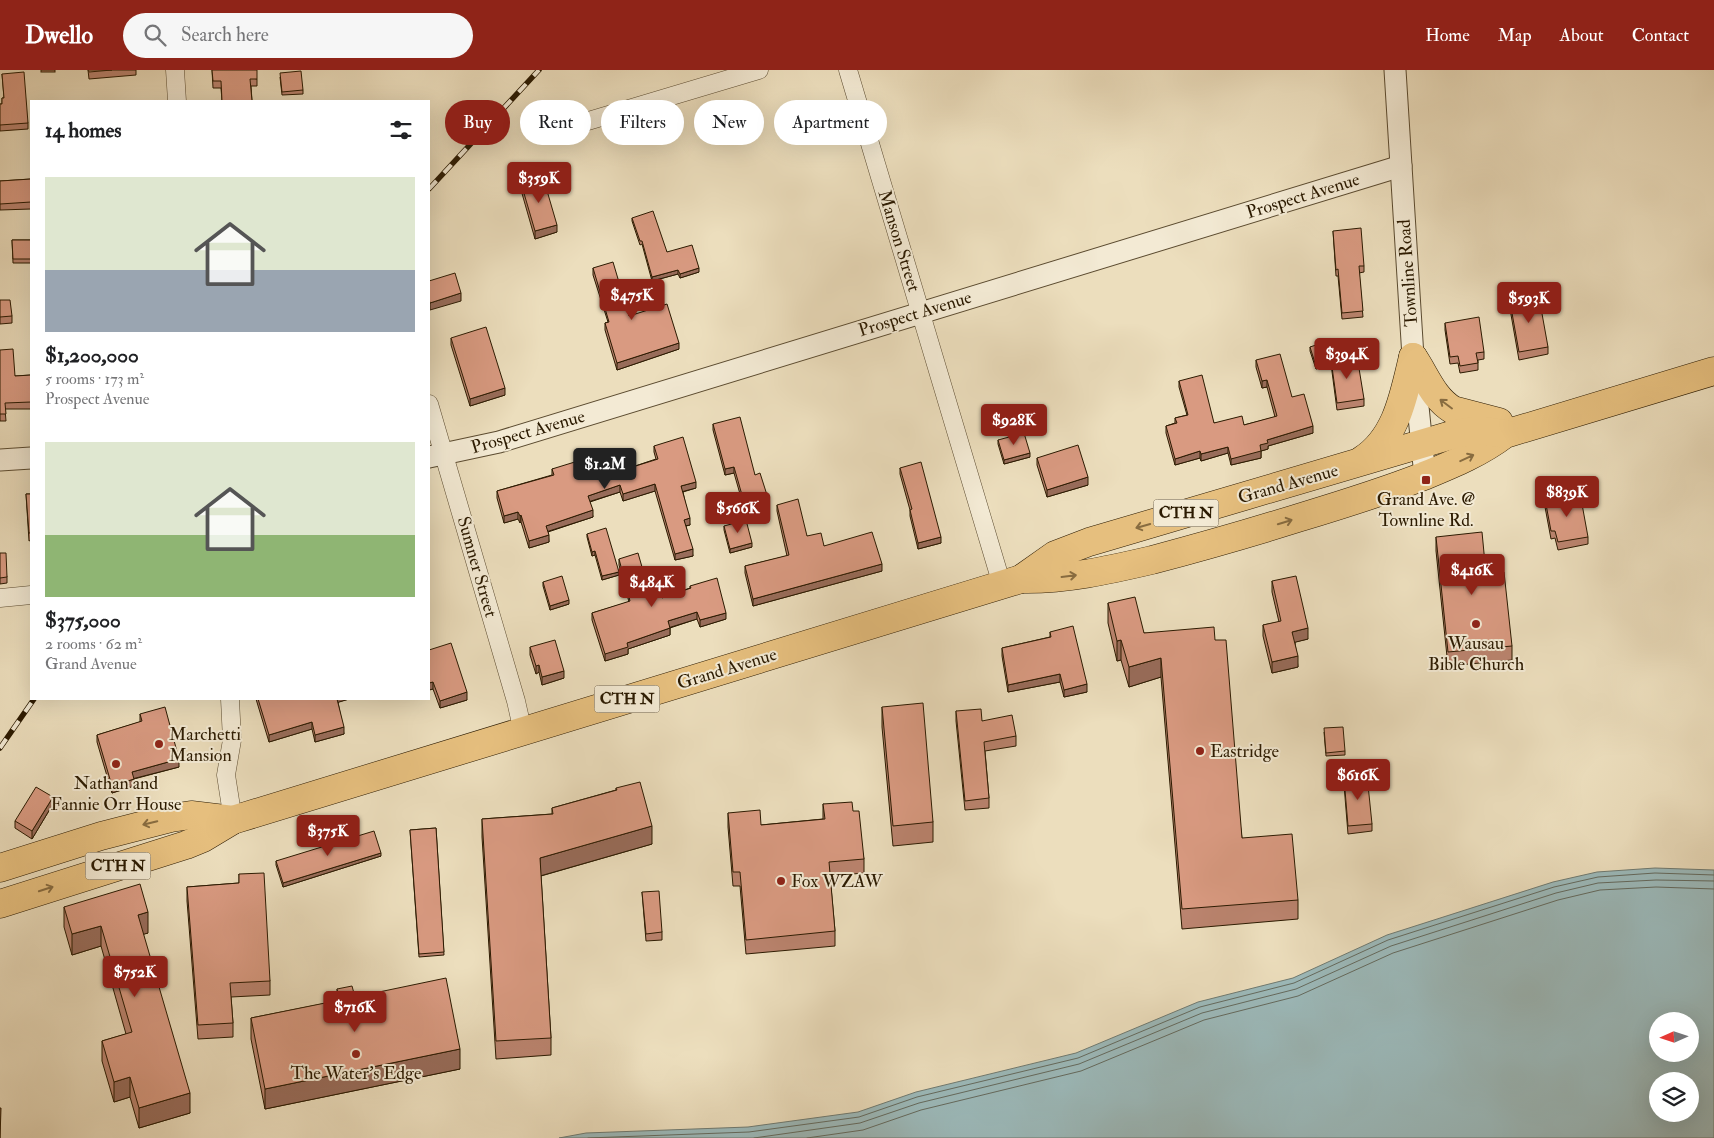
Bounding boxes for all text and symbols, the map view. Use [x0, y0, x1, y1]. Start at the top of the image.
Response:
search box [123, 13, 473, 58]
text: Dwello [25, 20, 93, 51]
icon: search [141, 21, 169, 49]
text: Search here [181, 23, 269, 47]
text: Home [1425, 24, 1470, 47]
text: Map [1498, 24, 1532, 47]
text: About [1560, 24, 1604, 47]
text: Contact [1632, 24, 1689, 47]
chip: Buy [445, 100, 510, 145]
chip: Rent [520, 100, 591, 145]
chip: Filters [601, 100, 684, 145]
chip: New [694, 100, 764, 145]
chip: Apartment [774, 100, 887, 145]
icon: filters [387, 116, 415, 144]
text: 14 homes [45, 117, 122, 144]
pin: $359K [504, 162, 574, 204]
text: $359K [518, 168, 560, 188]
street label: Prospect Avenue [1243, 168, 1363, 224]
street label: Manson Street [873, 187, 925, 295]
icon: home [185, 209, 275, 299]
street label: Townline Road [1393, 218, 1423, 327]
pin: $475K [597, 278, 667, 321]
pin: $593K [1494, 282, 1564, 324]
text: $475K [611, 285, 653, 305]
street label: Prospect Avenue [855, 286, 975, 342]
text: $593K [1508, 288, 1550, 308]
pin: $394K [1312, 338, 1382, 380]
text: $1,200,000 [45, 342, 139, 369]
text: $394K [1325, 344, 1369, 364]
text: 5 rooms · 173 m² [45, 369, 144, 389]
text: Prospect Avenue [45, 389, 149, 409]
one-way arrow [1439, 399, 1452, 410]
pin: $928K [979, 404, 1049, 446]
street label: Prospect Avenue [468, 405, 588, 459]
text: $928K [992, 410, 1036, 430]
pin: $1.2M [570, 448, 640, 490]
one-way arrow [1459, 453, 1474, 462]
text: $1.2M [584, 454, 626, 474]
street label: Grand Avenue [1235, 459, 1341, 509]
icon: home [185, 474, 275, 564]
marker: Grand Ave. @ Townline Rd. [1420, 474, 1432, 486]
pin: $839K [1532, 476, 1602, 518]
text: $839K [1546, 482, 1588, 502]
place label: Grand Ave. @ Townline Rd. [1377, 488, 1475, 532]
pin: $566K [703, 492, 773, 534]
text: $566K [716, 498, 760, 518]
road number: CTH N [1154, 499, 1218, 526]
street label: Sumner Street [452, 514, 502, 620]
one-way arrow [1277, 517, 1293, 527]
one-way arrow [1135, 521, 1151, 531]
pin: $416K [1437, 554, 1507, 596]
text: $416K [1451, 560, 1493, 580]
pin: $484K [617, 566, 687, 608]
one-way arrow [1061, 571, 1077, 581]
text: $484K [630, 572, 675, 592]
text: $375,000 [45, 607, 121, 634]
marker: Wausau Bible Church [1470, 618, 1482, 630]
place label: Wausau Bible Church [1428, 632, 1525, 676]
text: 2 rooms · 62 m² [45, 634, 142, 654]
street label: Grand Avenue [674, 643, 780, 695]
text: Grand Avenue [45, 654, 137, 674]
road number: CTH N [594, 686, 660, 712]
place label: Marchetti Mansion [169, 723, 241, 767]
marker: Marchetti Mansion [153, 738, 165, 750]
place label: Eastridge [1210, 740, 1279, 763]
marker: Eastridge [1194, 745, 1206, 757]
marker: Nathan and Fannie Orr House [110, 758, 122, 770]
pin: $616K [1323, 758, 1393, 801]
text: $616K [1337, 765, 1379, 785]
place label: Nathan and Fannie Orr House [51, 772, 182, 816]
pin: $375K [293, 814, 363, 857]
one-way arrow [143, 819, 159, 828]
text: $375K [308, 821, 348, 841]
road number: CTH N [86, 852, 150, 879]
place label: Fox WZAW [791, 870, 883, 893]
marker: Fox WZAW [775, 875, 787, 887]
one-way arrow [38, 883, 54, 893]
pin: $752K [100, 956, 170, 998]
text: $752K [114, 962, 156, 982]
pin: $716K [320, 990, 390, 1033]
text: $716K [334, 997, 376, 1017]
north arrow [1649, 1012, 1699, 1062]
map controls [1649, 1012, 1699, 1122]
marker: The Water's Edge [350, 1048, 362, 1060]
place label: The Water's Edge [291, 1062, 422, 1085]
button: layers [1649, 1072, 1699, 1122]

